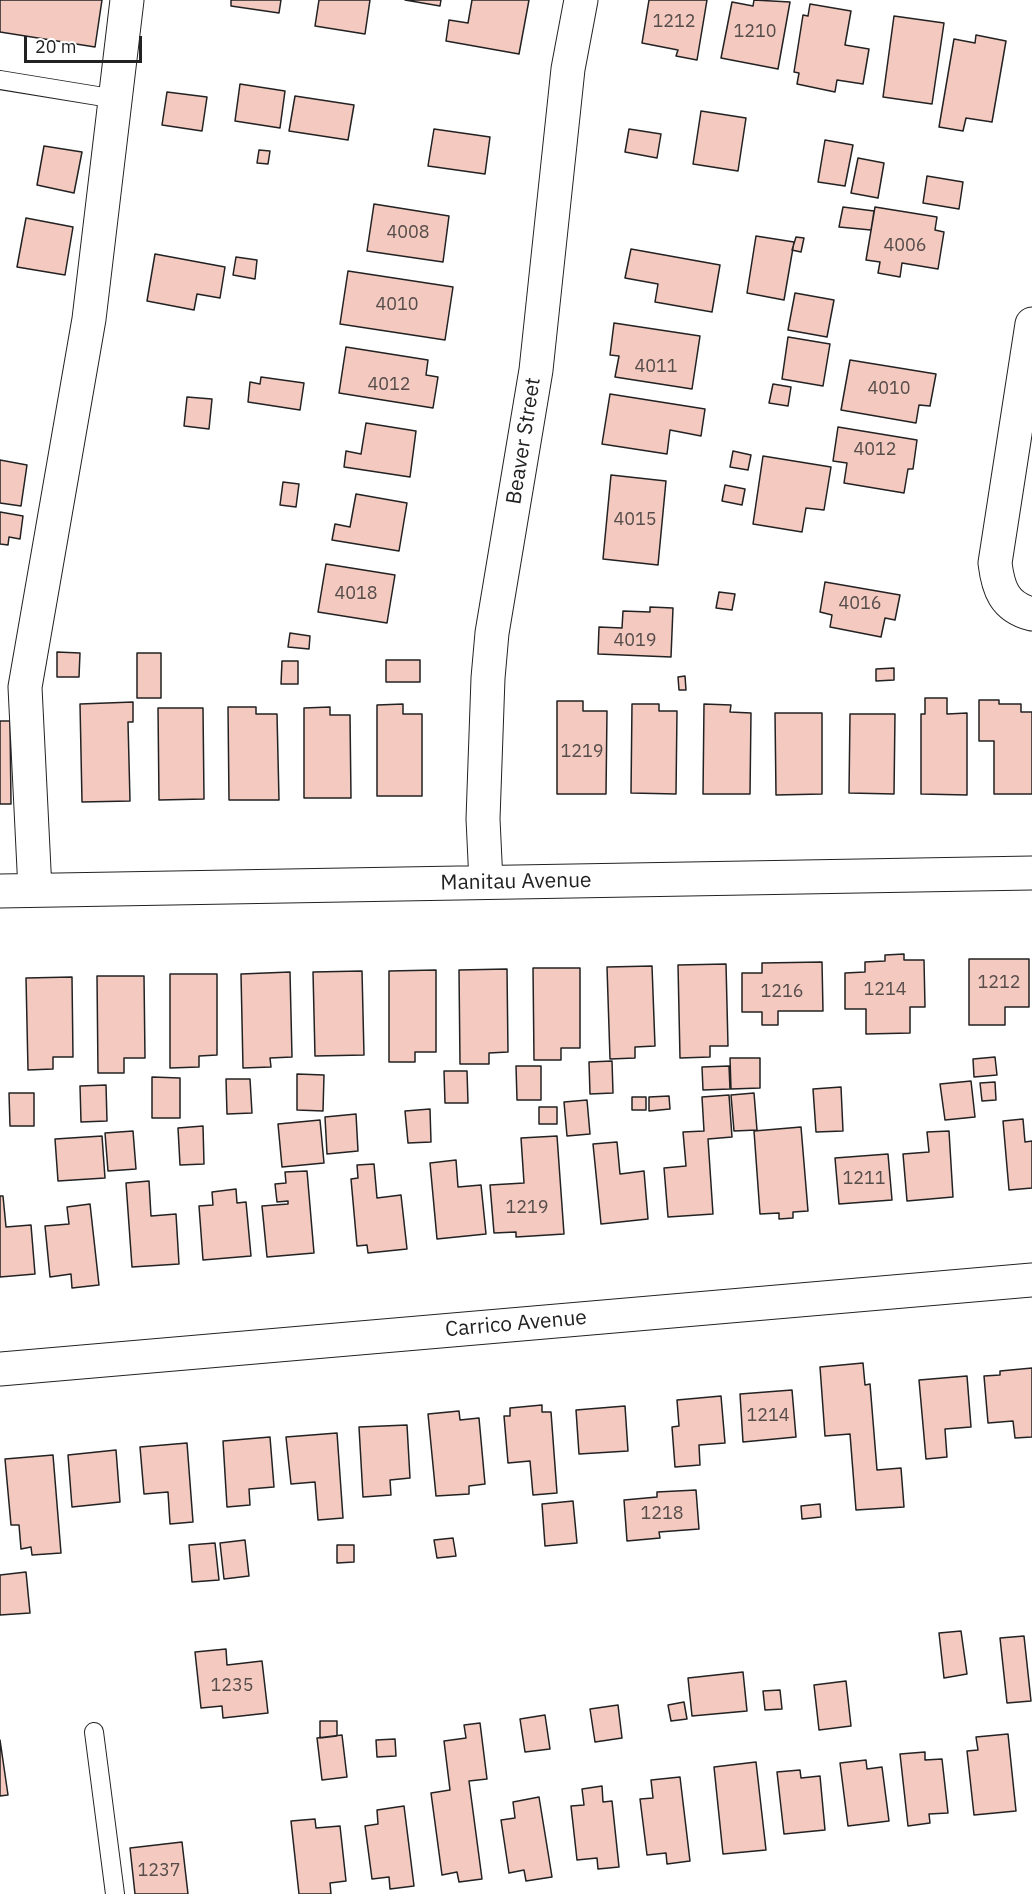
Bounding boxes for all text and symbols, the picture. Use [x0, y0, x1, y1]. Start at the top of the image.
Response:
house number: 1212 [652, 11, 696, 33]
house number: 1210 [733, 21, 777, 43]
scale bar [27, 24, 146, 62]
text: 20 m [35, 35, 77, 58]
house number: 4008 [386, 222, 430, 244]
house number: 4006 [883, 235, 927, 257]
house number: 4010 [375, 294, 419, 316]
house number: 4011 [634, 356, 678, 378]
house number: 4012 [367, 374, 411, 396]
street label: Beaver Street [502, 376, 546, 506]
house number: 4010 [867, 378, 911, 400]
house number: 4012 [853, 439, 897, 461]
house number: 4015 [613, 509, 657, 531]
house number: 4018 [334, 583, 378, 605]
house number: 4016 [838, 593, 882, 615]
house number: 4019 [613, 630, 657, 652]
house number: 1219 [560, 741, 604, 763]
street label: Manitau Avenue [440, 868, 592, 896]
house number: 1212 [977, 972, 1021, 994]
house number: 1214 [863, 979, 907, 1001]
house number: 1216 [760, 981, 804, 1003]
house number: 1211 [842, 1168, 886, 1190]
house number: 1219 [505, 1197, 549, 1219]
street label: Carrico Avenue [444, 1305, 588, 1343]
house number: 1214 [746, 1405, 790, 1427]
house number: 1218 [640, 1503, 684, 1525]
house number: 1235 [210, 1675, 254, 1697]
house number: 1237 [137, 1860, 181, 1882]

